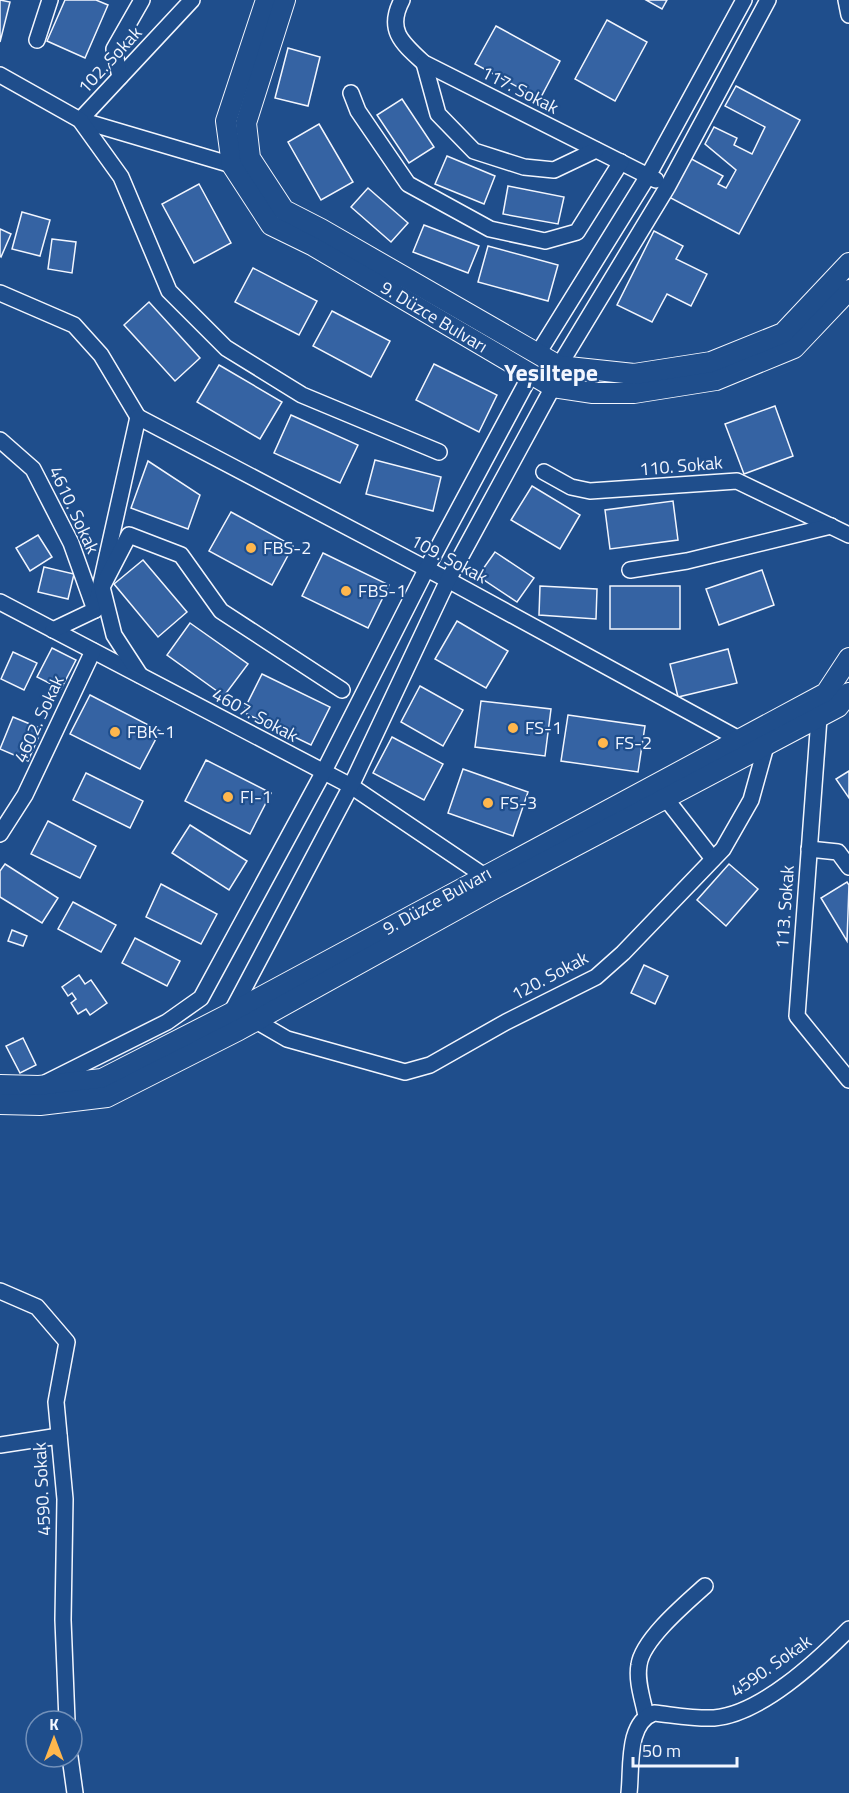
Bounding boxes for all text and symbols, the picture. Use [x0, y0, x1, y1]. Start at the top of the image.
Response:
street label: 102. Sokak [71, 20, 148, 99]
street label: 117. Sokak [477, 59, 564, 121]
street label: 9. Düzce Bulvarı [376, 274, 493, 359]
district label: Yeşiltepe [504, 354, 598, 390]
street label: 110. Sokak [638, 448, 724, 483]
street label: 4610. Sokak [42, 462, 107, 558]
street label: 109. Sokak [406, 527, 493, 590]
place label: FBS-2 [263, 534, 311, 561]
marker: FBS-2 [244, 541, 258, 555]
place label: FBS-1 [358, 577, 406, 604]
marker: FBS-1 [339, 584, 353, 598]
street label: 4602. Sokak [7, 670, 71, 767]
street label: 4607. Sokak [208, 681, 303, 749]
place label: FS-1 [525, 714, 562, 741]
place label: FBK-1 [127, 718, 175, 745]
marker: FS-1 [506, 721, 520, 735]
marker: FBK-1 [108, 725, 122, 739]
place label: FS-2 [615, 729, 652, 756]
marker: FS-2 [596, 736, 610, 750]
place label: FI-1 [240, 783, 272, 810]
place label: FS-3 [500, 789, 537, 816]
marker: FI-1 [221, 790, 235, 804]
marker: FS-3 [481, 796, 495, 810]
street label: 9. Düzce Bulvarı [378, 860, 496, 942]
street label: 113. Sokak [768, 864, 801, 950]
street label: 120. Sokak [507, 944, 593, 1007]
street label: 4590. Sokak [26, 1441, 57, 1536]
street label: 4590. Sokak [725, 1627, 817, 1704]
north arrow [24, 1709, 84, 1769]
text: K [49, 1712, 59, 1736]
scale bar [633, 1730, 736, 1768]
text: 50 m [642, 1737, 681, 1764]

